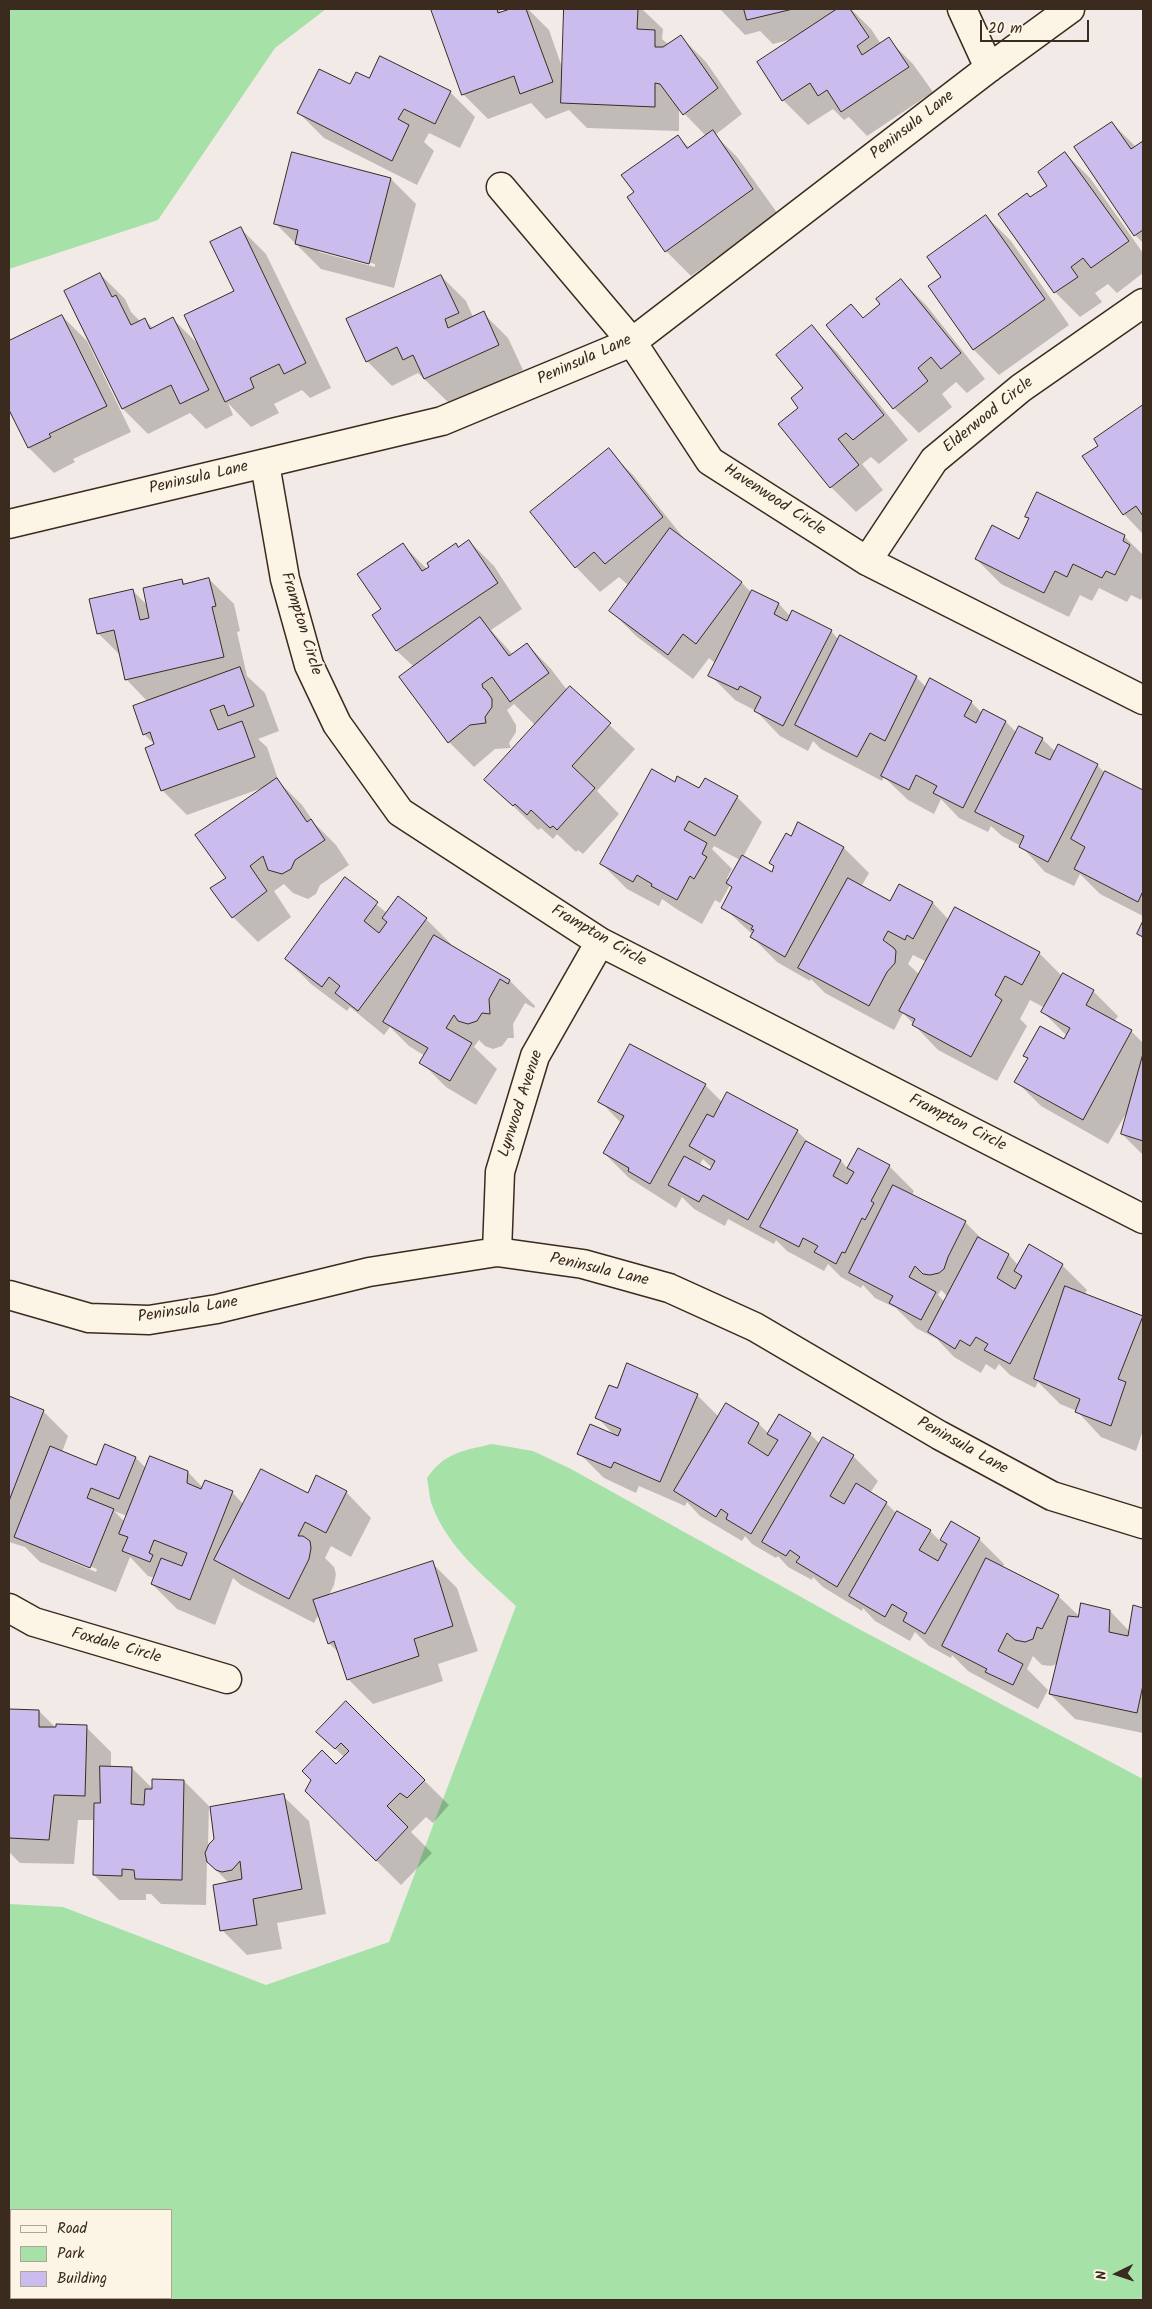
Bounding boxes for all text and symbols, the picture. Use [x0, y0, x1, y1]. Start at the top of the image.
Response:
scale bar [982, 10, 1091, 42]
text: 20 m [988, 17, 1022, 41]
street label: Peninsula Lane [867, 87, 959, 165]
street label: Peninsula Lane [535, 332, 635, 390]
street label: Elderwood Circle [940, 374, 1038, 458]
street label: Peninsula Lane [148, 458, 250, 500]
street label: Havenwood Circle [720, 461, 828, 541]
street label: Frampton Circle [275, 570, 325, 678]
street label: Frampton Circle [547, 902, 649, 972]
street label: Lynwood Avenue [496, 1048, 548, 1160]
street label: Frampton Circle [905, 1091, 1009, 1157]
street label: Peninsula Lane [548, 1250, 650, 1292]
street label: Peninsula Lane [137, 1294, 239, 1328]
street label: Peninsula Lane [913, 1414, 1011, 1480]
street label: Foxdale Circle [69, 1625, 163, 1669]
legend [10, 2209, 172, 2299]
text: Road [57, 2217, 87, 2241]
text: Park [57, 2242, 84, 2266]
north arrow [1092, 2249, 1142, 2299]
text: Building [57, 2267, 107, 2291]
text: N [1091, 2270, 1113, 2280]

